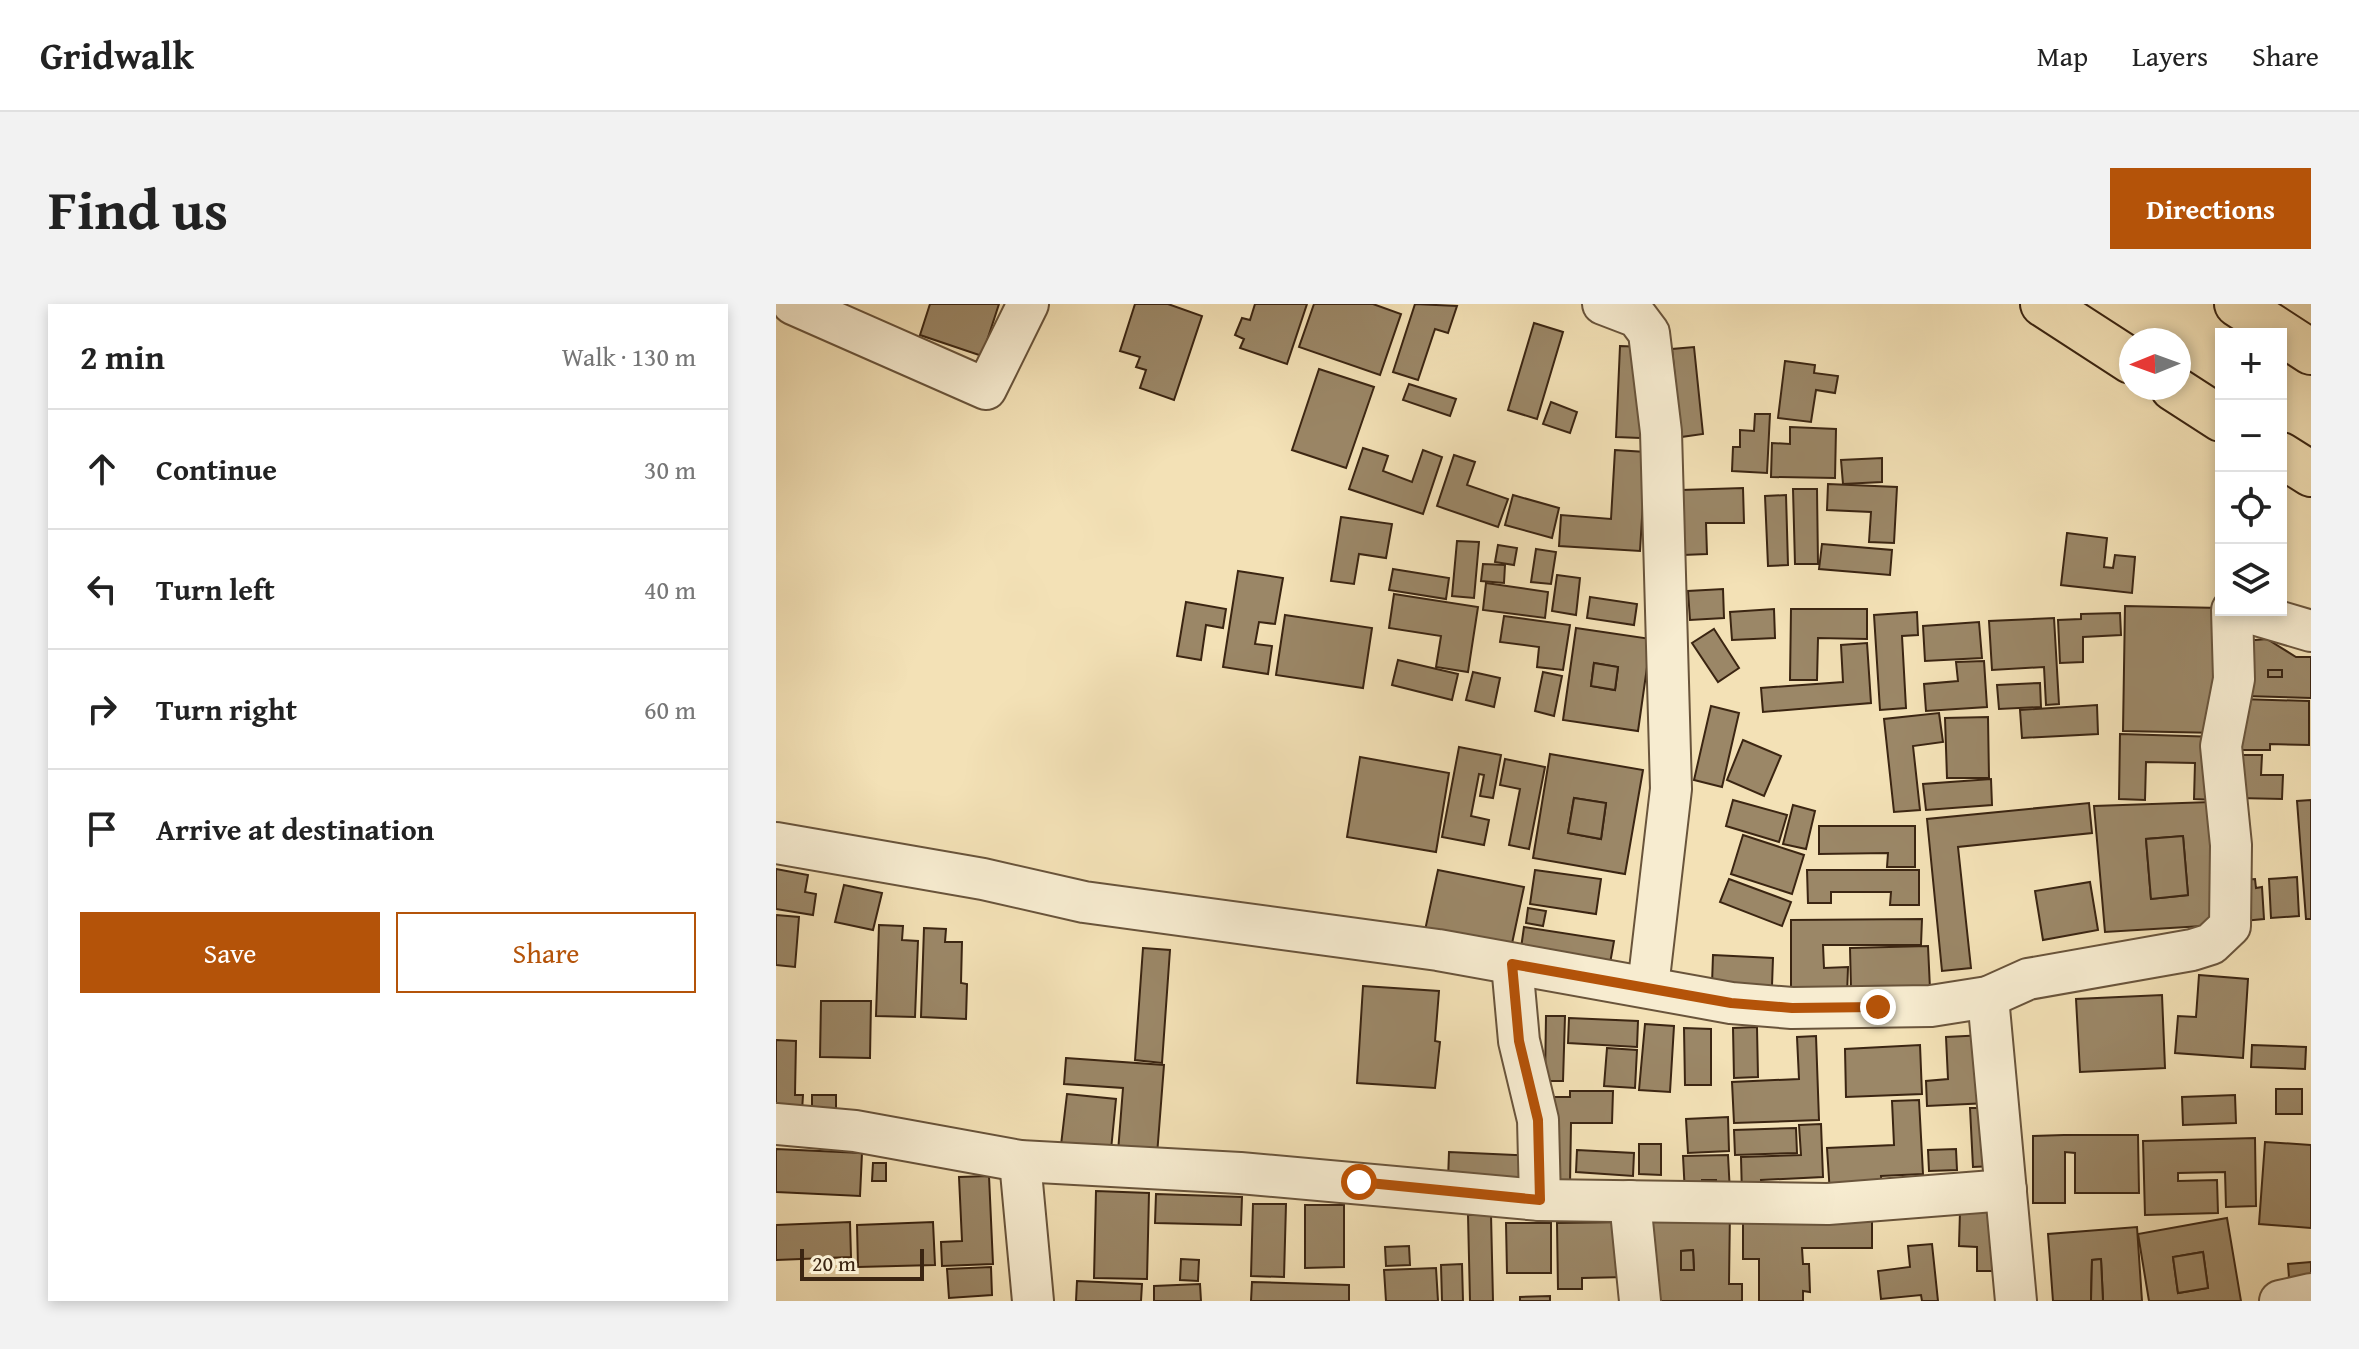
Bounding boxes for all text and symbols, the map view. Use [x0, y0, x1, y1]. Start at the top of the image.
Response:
text: Gridwalk [40, 27, 194, 83]
text: Map [2037, 35, 2088, 76]
text: Layers [2132, 35, 2208, 76]
text: Share [2252, 35, 2319, 76]
text: Find us [48, 167, 228, 250]
button: Directions [2110, 168, 2311, 249]
north arrow [2119, 328, 2191, 400]
map controls [2215, 328, 2287, 616]
button: + [2215, 328, 2287, 400]
text: 2 min [80, 332, 165, 381]
text: Walk · 130 m [562, 337, 696, 376]
button: − [2215, 400, 2287, 472]
icon: ahead [80, 447, 124, 491]
text: Continue [156, 447, 277, 491]
text: 30 m [644, 450, 696, 489]
button: locate [2215, 472, 2287, 544]
button: layers [2215, 544, 2287, 616]
icon: left [80, 567, 124, 611]
text: Turn left [156, 567, 275, 611]
text: 40 m [644, 570, 696, 609]
icon: right [80, 687, 124, 731]
text: Turn right [156, 687, 297, 731]
text: 60 m [644, 690, 696, 729]
icon: arrive [80, 807, 124, 851]
text: Arrive at destination [156, 807, 434, 851]
button: Save [80, 912, 380, 993]
button: Share [396, 912, 696, 993]
route end [1860, 989, 1896, 1025]
route start [1341, 1164, 1377, 1200]
scale bar [800, 1245, 924, 1281]
text: 20 m [812, 1247, 856, 1279]

